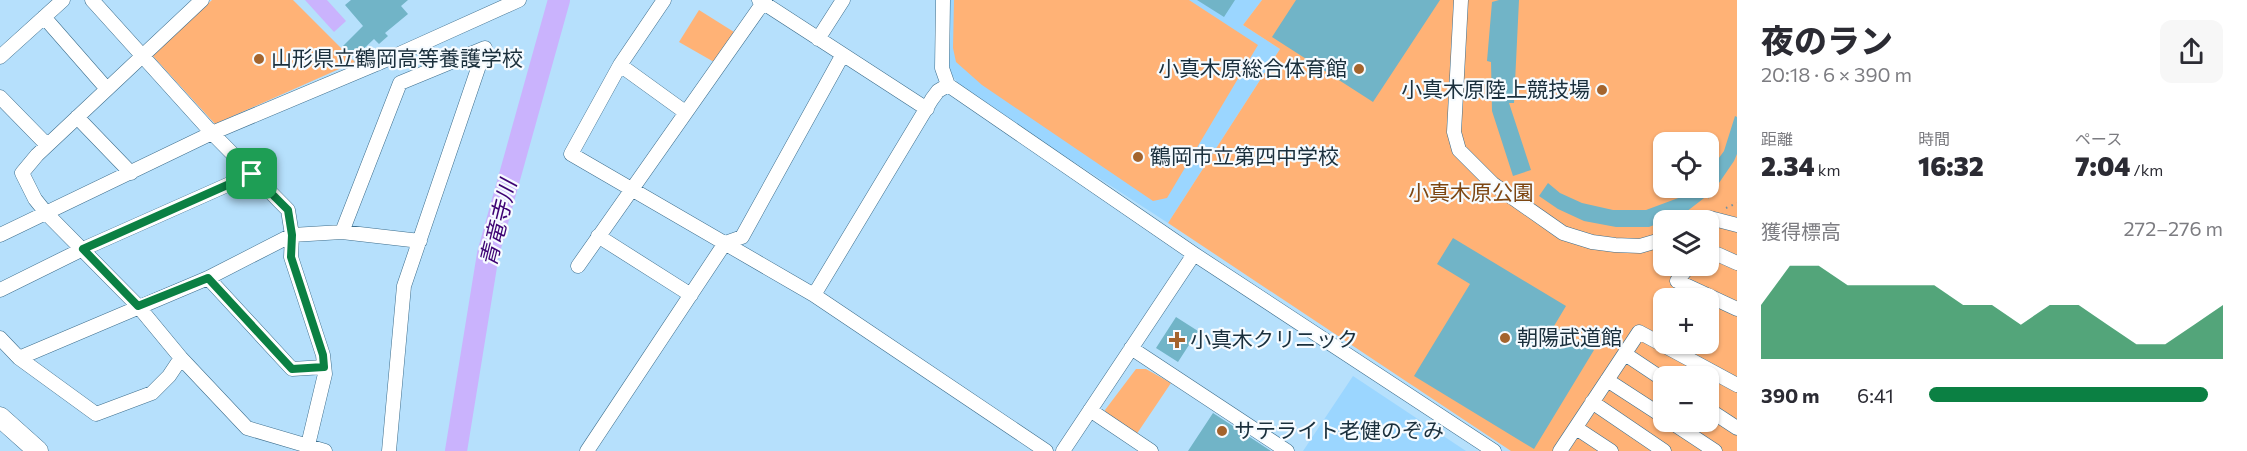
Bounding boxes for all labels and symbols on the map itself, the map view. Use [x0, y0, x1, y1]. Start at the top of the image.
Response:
place label: 山形県立鶴岡高等養護学校 [271, 45, 523, 70]
marker: 山形県立鶴岡高等養護学校 [252, 52, 266, 66]
place label: 小真木原総合体育館 [1158, 55, 1347, 80]
marker: 小真木原総合体育館 [1352, 62, 1366, 76]
place label: 小真木原陸上競技場 [1401, 76, 1590, 101]
marker: 小真木原陸上競技場 [1595, 83, 1609, 97]
place label: 鶴岡市立第四中学校 [1150, 143, 1339, 168]
pin [226, 148, 277, 199]
marker: 鶴岡市立第四中学校 [1131, 150, 1145, 164]
water label: 青竜寺川 [474, 175, 522, 269]
park label: 小真木原公園 [1408, 179, 1534, 204]
place label: 朝陽武道館 [1517, 324, 1622, 349]
place label: 小真木クリニック [1190, 326, 1358, 351]
marker: 小真木クリニック [1168, 331, 1186, 349]
marker: 朝陽武道館 [1498, 331, 1512, 345]
place label: サテライト老健のぞみ [1234, 417, 1444, 442]
marker: サテライト老健のぞみ [1215, 424, 1229, 438]

